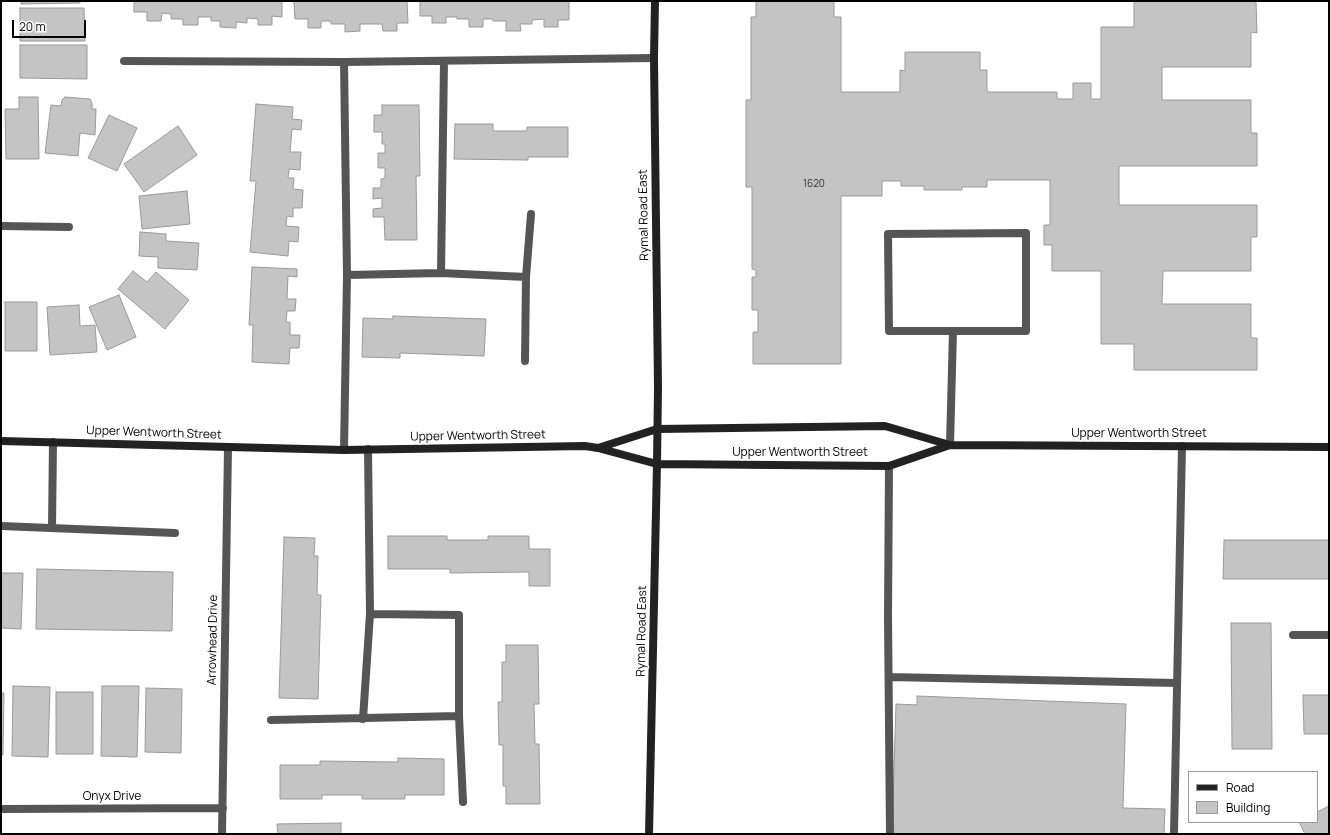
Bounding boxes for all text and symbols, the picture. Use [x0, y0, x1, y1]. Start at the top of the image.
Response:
scale bar [14, 12, 88, 38]
text: 20 m [19, 18, 46, 35]
street label: Rymal Road East [636, 169, 652, 261]
house number: 1620 [803, 178, 825, 190]
street label: Upper Wentworth Street [86, 423, 222, 443]
street label: Upper Wentworth Street [1071, 427, 1207, 441]
street label: Upper Wentworth Street [410, 428, 546, 444]
street label: Upper Wentworth Street [732, 446, 868, 460]
street label: Rymal Road East [634, 585, 650, 677]
street label: Arrowhead Drive [205, 595, 221, 685]
legend [1188, 771, 1318, 823]
text: Road [1226, 779, 1254, 796]
street label: Onyx Drive [83, 790, 141, 804]
text: Building [1226, 799, 1270, 816]

